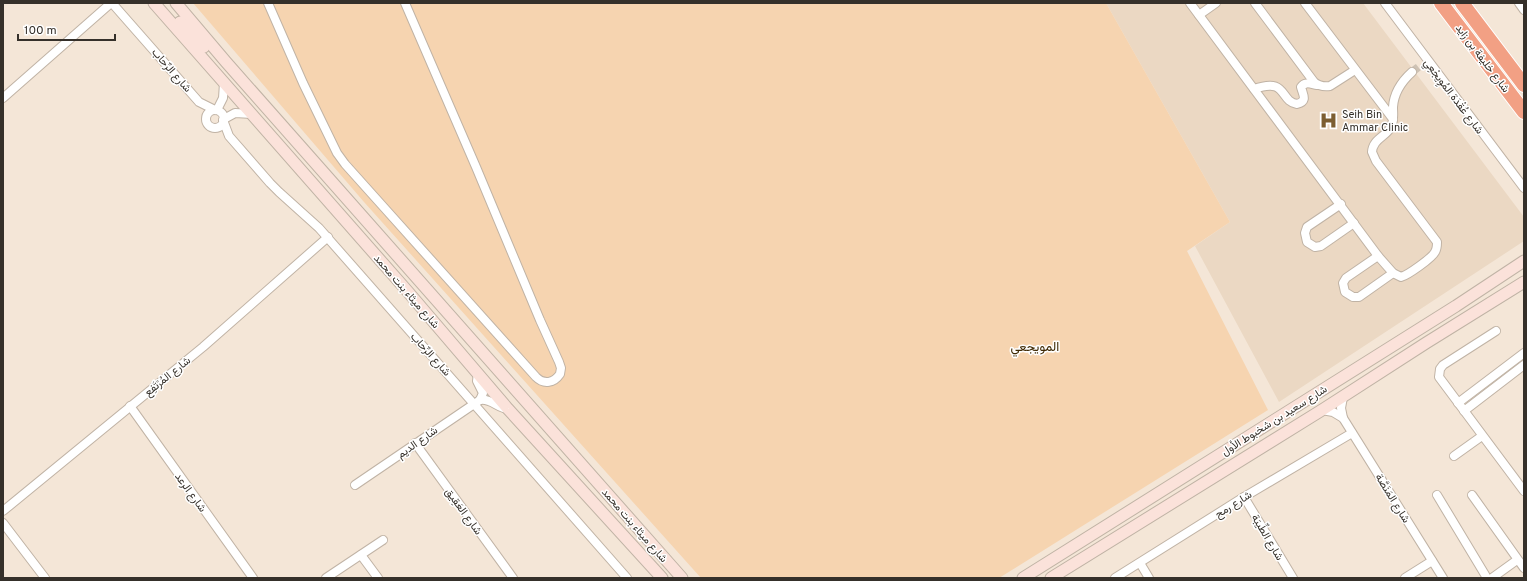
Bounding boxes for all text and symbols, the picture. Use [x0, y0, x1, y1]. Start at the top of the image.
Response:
scale bar [18, 16, 115, 42]
street label: شارع خليفة بن زايد [1452, 22, 1513, 96]
text: 100 m [24, 23, 57, 39]
street label: شارع الرِّحاب [148, 46, 194, 96]
street label: شارع عُقْدَة المُوِيجْعِي [1419, 56, 1486, 139]
place label: Seih Bin Ammar Clinic [1342, 108, 1408, 135]
hospital icon: Seih Bin Ammar Clinic [1319, 110, 1339, 130]
street label: شارع ميثاء بنت محمد [370, 252, 443, 332]
street label: شارع الرِّحاب [407, 330, 454, 380]
district label: المويجعي [1011, 340, 1059, 357]
street label: شارع المُرْتَفِع [142, 354, 194, 400]
street label: شارع سعيد بن شخبوط الأول [1219, 382, 1330, 459]
street label: شارع الديم [394, 424, 441, 462]
street label: شارع الرعد [171, 470, 209, 515]
street label: شارع المَنَصَّة [1371, 471, 1413, 526]
street label: شارع العَقِيق [441, 485, 485, 538]
street label: شارع ميثاء بنت محمد [598, 486, 671, 566]
street label: شارع رمح [1212, 488, 1255, 522]
street label: شارع الطِّيبَة [1248, 511, 1288, 563]

